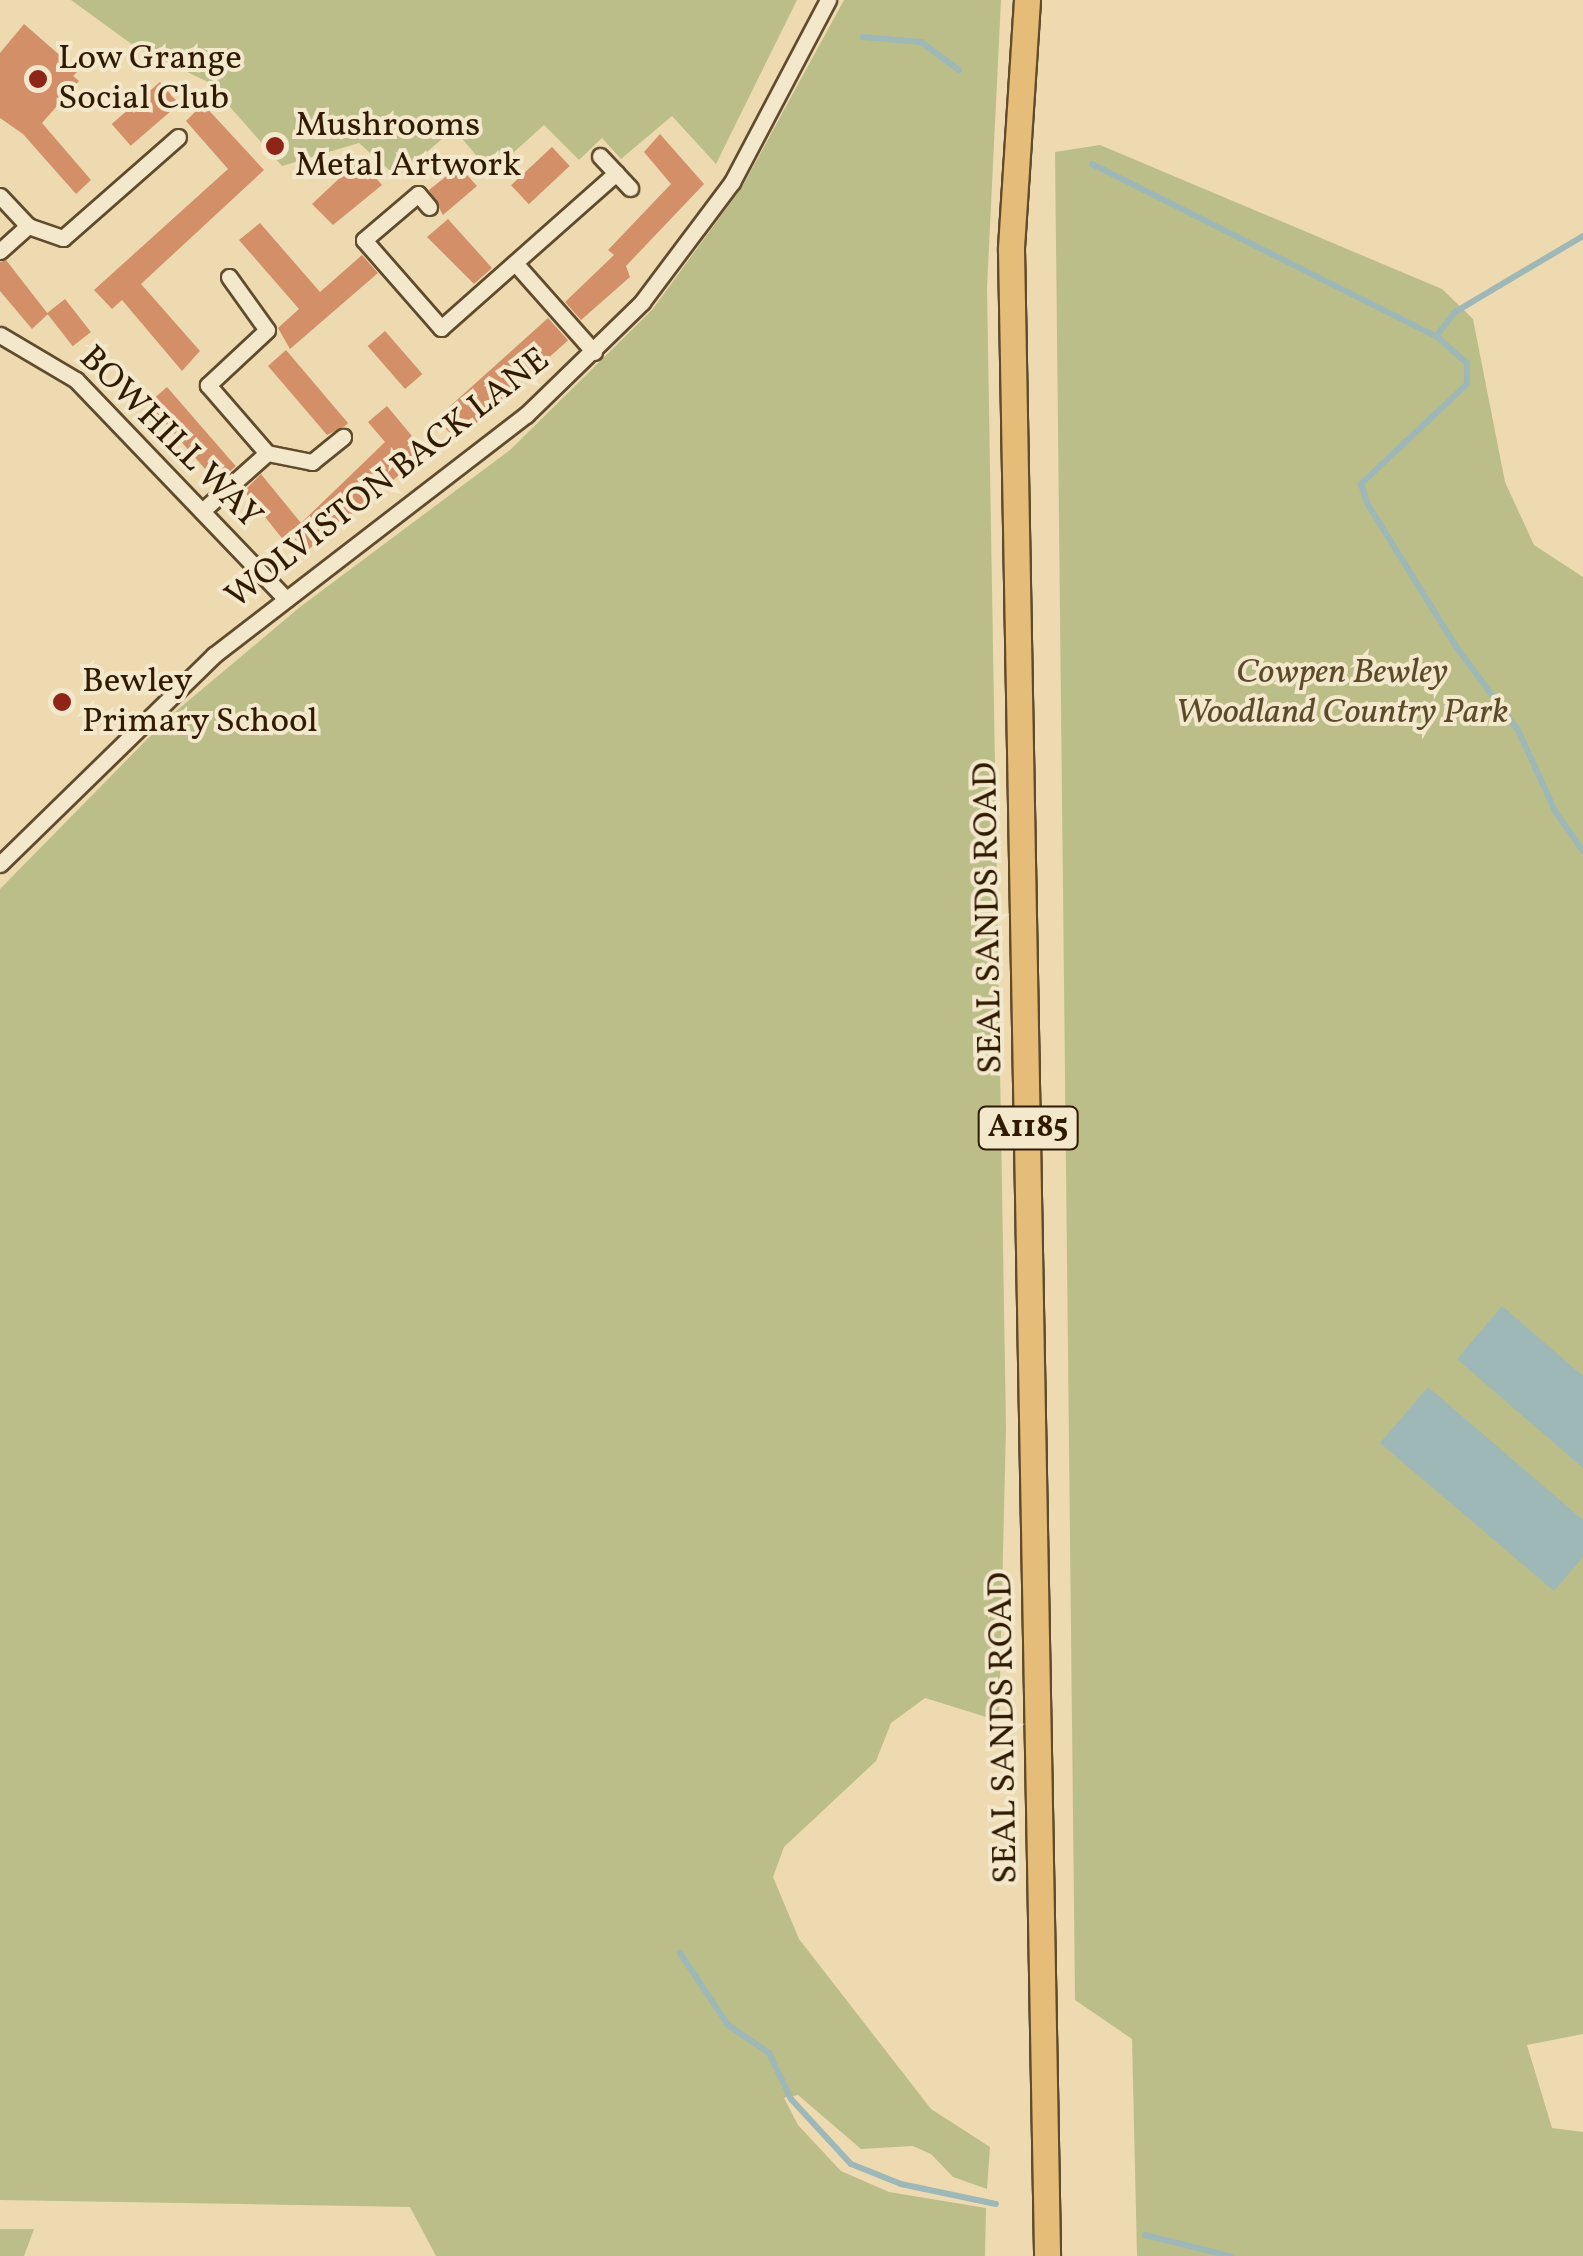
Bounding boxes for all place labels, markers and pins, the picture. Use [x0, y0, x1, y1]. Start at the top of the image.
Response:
place label: Low Grange Social Club [58, 38, 243, 120]
marker: Low Grange Social Club [27, 68, 49, 90]
place label: Mushrooms Metal Artwork [295, 105, 521, 187]
marker: Mushrooms Metal Artwork [264, 135, 286, 157]
place label: Bewley Primary School [82, 661, 319, 743]
marker: Bewley Primary School [51, 691, 73, 713]

